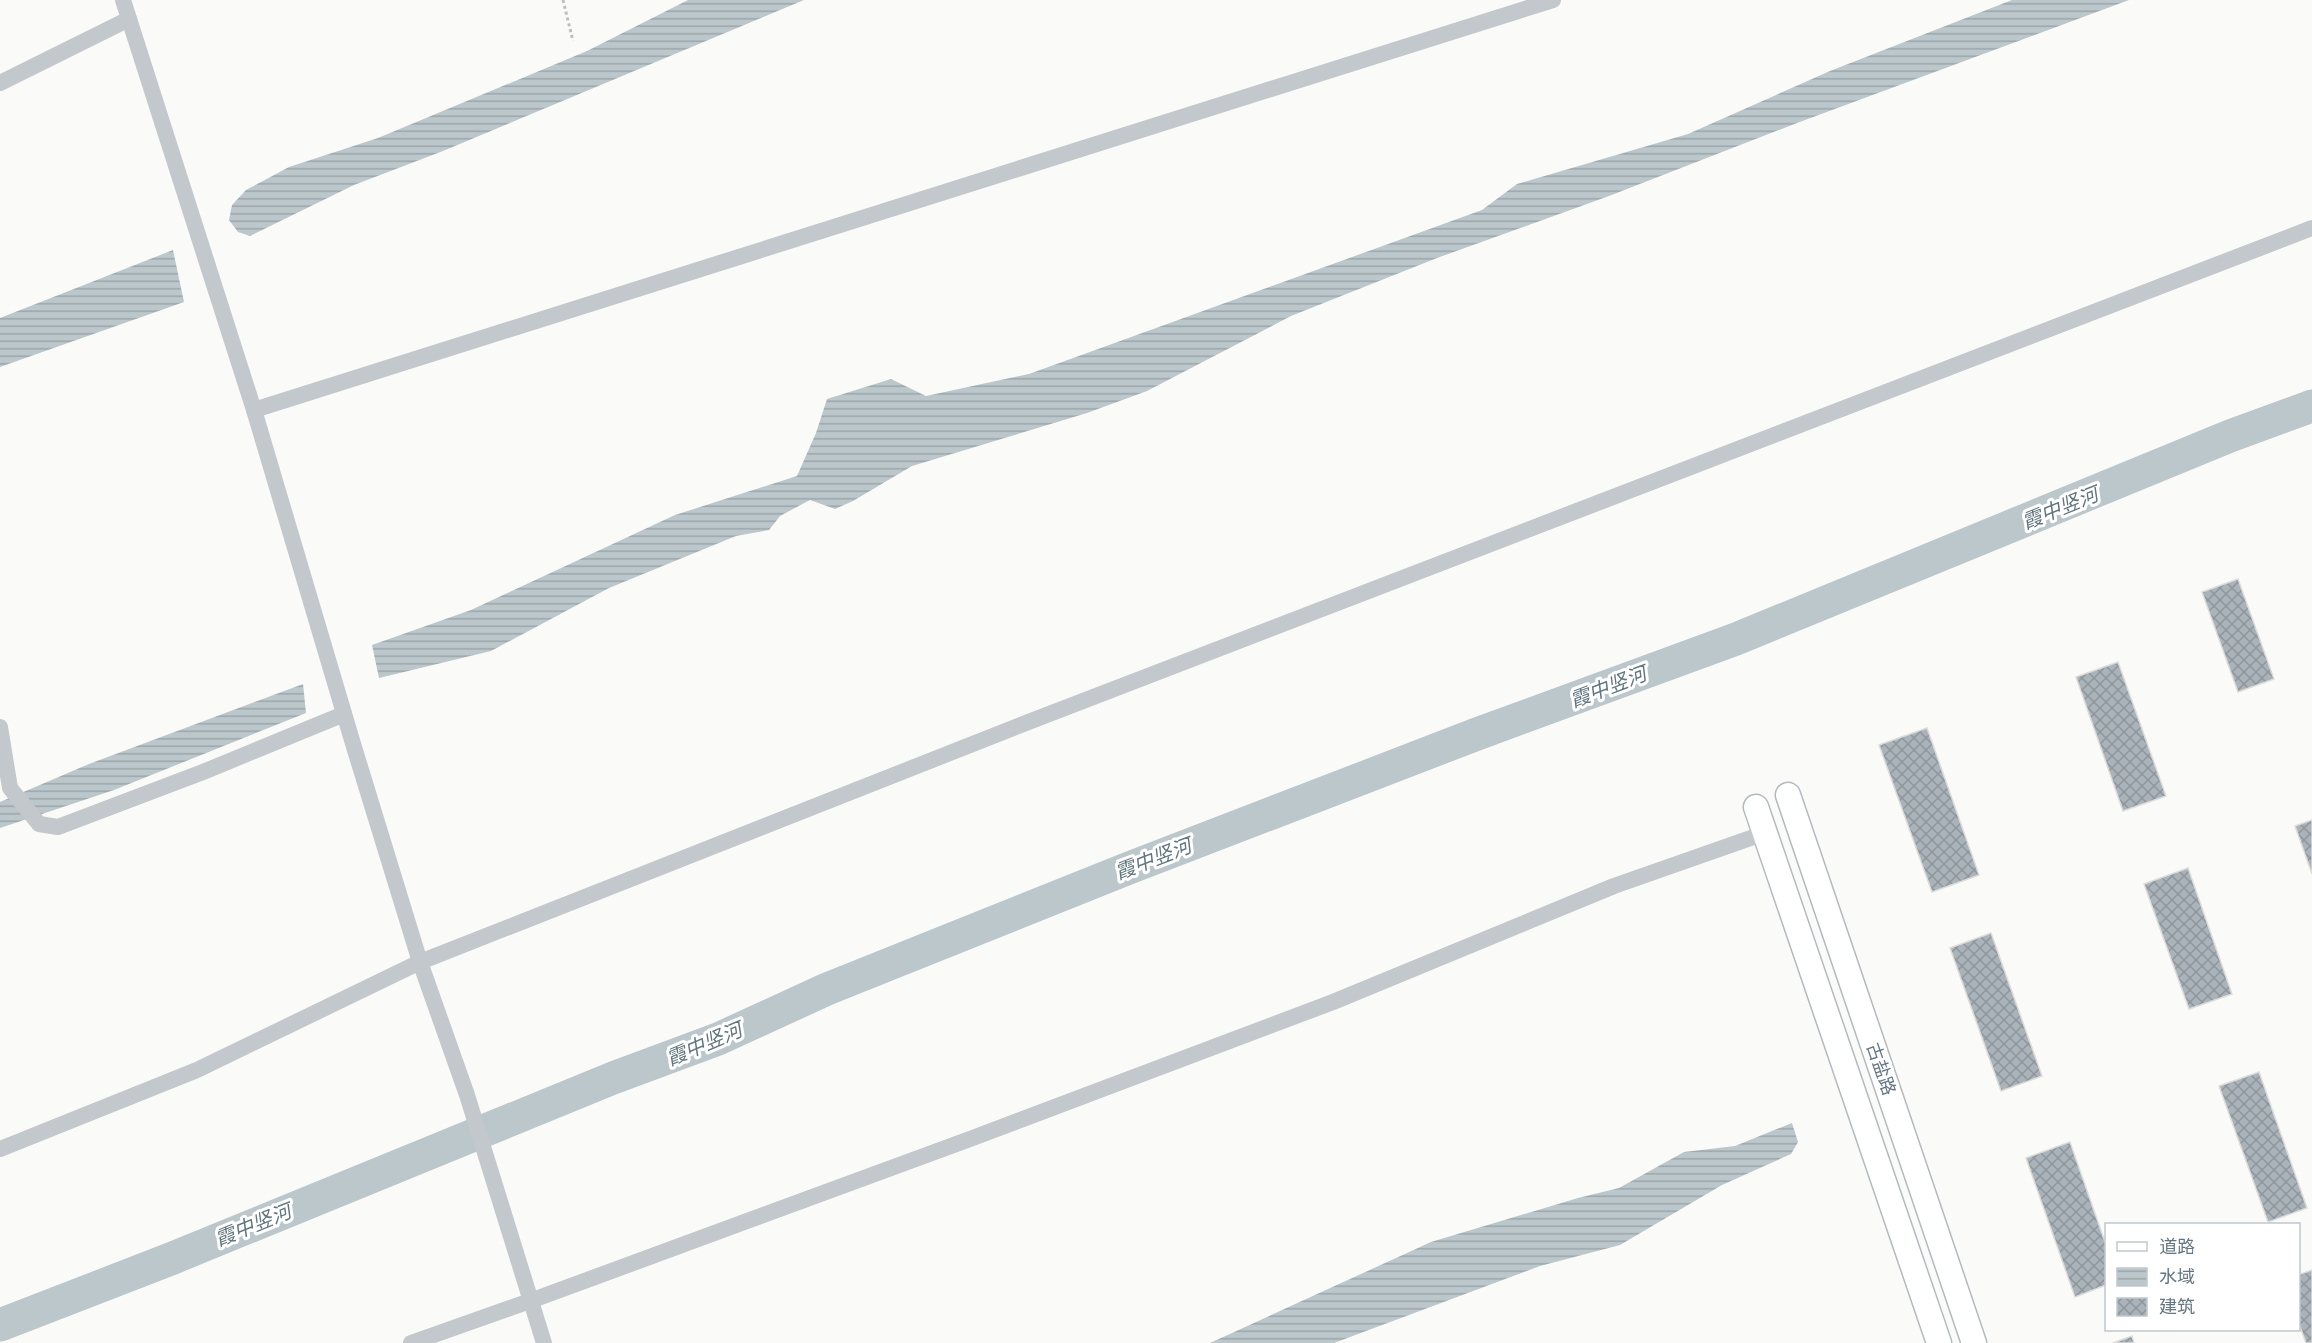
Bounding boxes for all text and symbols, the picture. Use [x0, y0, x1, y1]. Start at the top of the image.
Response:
water label: 霞中竖河 [2018, 480, 2105, 534]
water label: 霞中竖河 [1566, 660, 1653, 713]
water label: 霞中竖河 [1111, 832, 1198, 885]
water label: 霞中竖河 [662, 1016, 749, 1071]
street label: 古盐路 [1862, 1040, 1900, 1098]
water label: 霞中竖河 [211, 1197, 298, 1251]
legend [2105, 1223, 2300, 1331]
text: 道路 [2159, 1236, 2195, 1258]
text: 水域 [2159, 1266, 2195, 1288]
text: 建筑 [2159, 1296, 2195, 1318]

